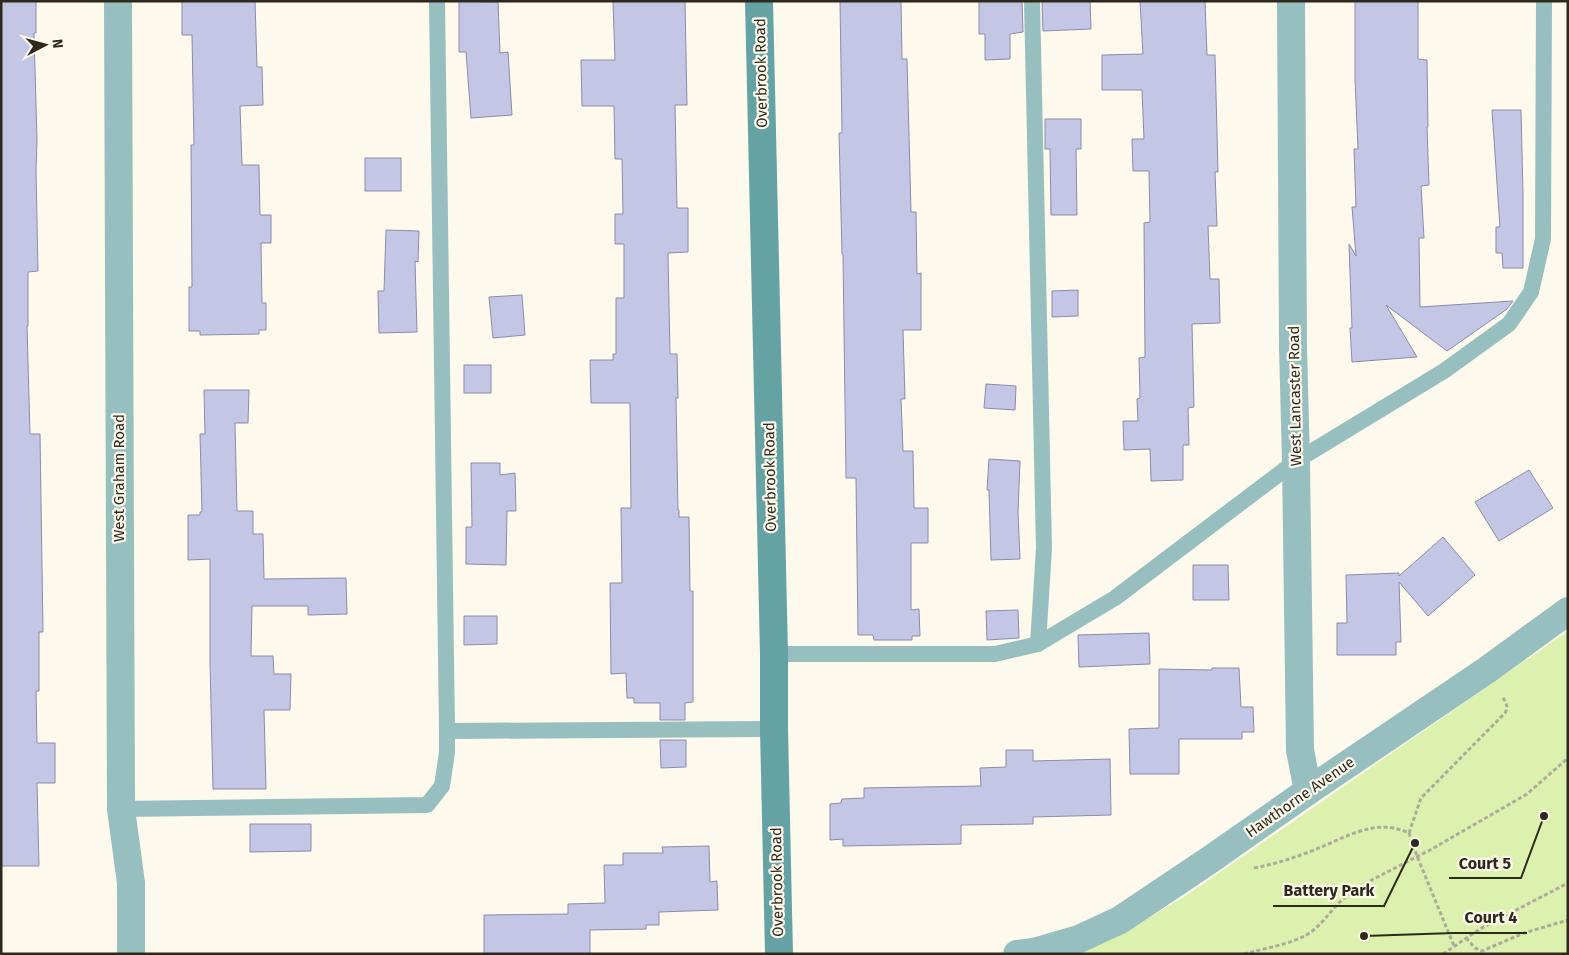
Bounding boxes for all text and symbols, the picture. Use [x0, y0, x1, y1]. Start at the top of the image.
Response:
street label: Overbrook Road [751, 18, 771, 128]
north arrow [20, 20, 70, 70]
text: N [48, 38, 66, 49]
street label: West Lancaster Road [1285, 325, 1305, 467]
street label: West Graham Road [110, 414, 128, 542]
street label: Overbrook Road [760, 422, 780, 532]
street label: Hawthorne Avenue [1242, 753, 1358, 841]
street label: Overbrook Road [767, 827, 787, 937]
callout: Court 5 [1449, 847, 1521, 878]
text: Court 5 [1459, 854, 1512, 873]
callout: Battery Park [1273, 875, 1384, 906]
text: Battery Park [1284, 881, 1375, 900]
callout: Court 4 [1454, 902, 1527, 933]
text: Court 4 [1465, 908, 1517, 927]

